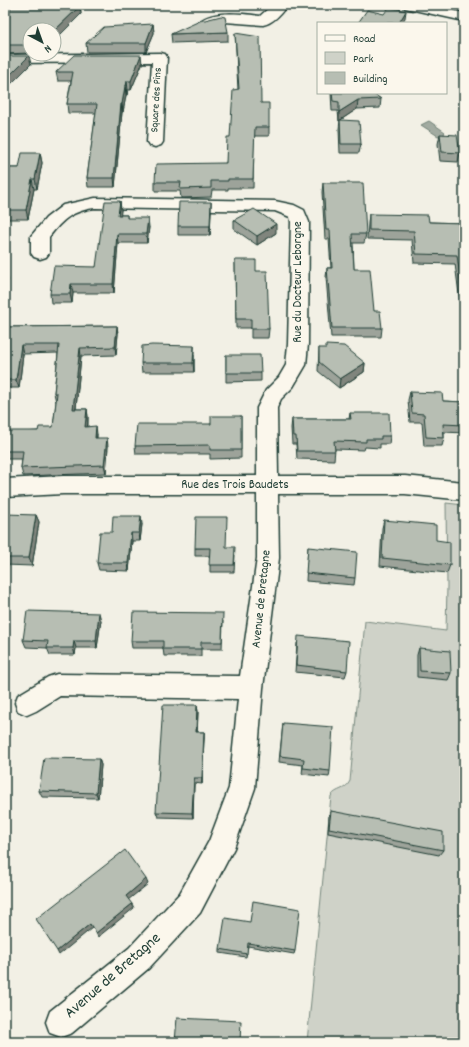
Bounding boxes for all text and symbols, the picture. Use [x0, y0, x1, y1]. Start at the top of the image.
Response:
north arrow [22, 22, 62, 62]
legend [317, 22, 447, 94]
text: Road [353, 31, 375, 48]
text: N [40, 40, 55, 56]
text: Park [353, 51, 374, 68]
street label: Square des Pins [147, 67, 167, 133]
text: Building [353, 71, 388, 88]
street label: Rue du Docteur Leborgne [289, 221, 308, 343]
street label: Rue des Trois Baudets [181, 476, 289, 495]
street label: Avenue de Bretagne [247, 549, 277, 649]
street label: Avenue de Bretagne [60, 928, 166, 1024]

